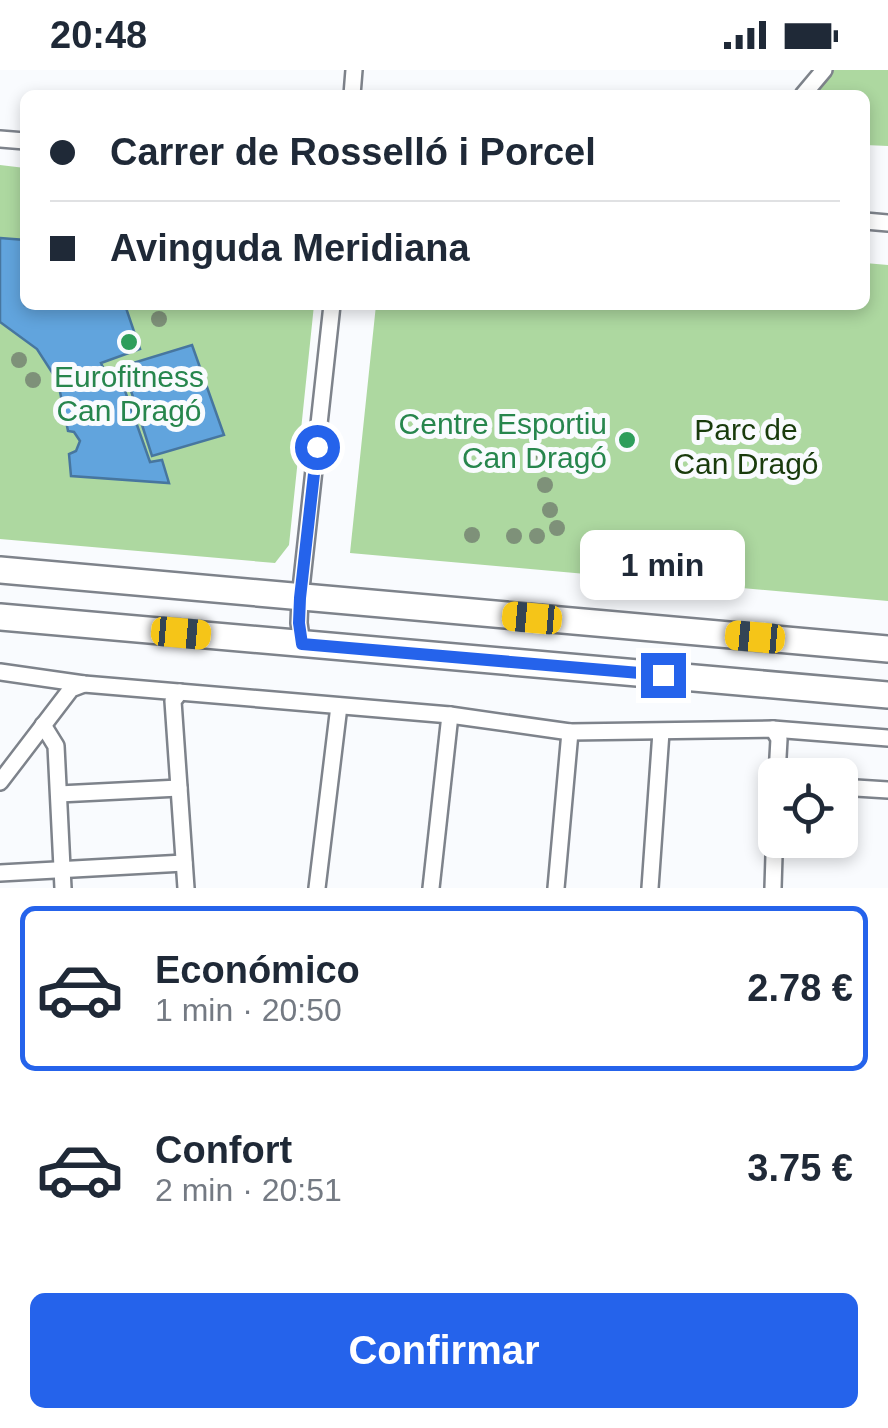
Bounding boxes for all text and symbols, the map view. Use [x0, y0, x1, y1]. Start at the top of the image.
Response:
text: 20:48 [50, 14, 147, 56]
text: Carrer de Rosselló i Porcel [110, 131, 596, 173]
text: Avinguda Meridiana [110, 227, 470, 269]
marker: Eurofitness Can Dragó [118, 331, 140, 353]
place label: Eurofitness Can Dragó [54, 360, 204, 427]
place label: Centre Esportiu Can Dragó [399, 407, 607, 474]
park label: Parc de Can Dragó [673, 413, 819, 480]
route start [295, 425, 340, 470]
marker: Centre Esportiu Can Dragó [616, 429, 638, 451]
callout: 1 min [580, 530, 746, 600]
text: 1 min [621, 547, 704, 583]
car [501, 600, 563, 636]
car [150, 615, 212, 651]
car [724, 619, 786, 655]
route end [641, 653, 686, 698]
map controls [758, 758, 858, 858]
button: locate [758, 758, 858, 858]
icon: car [35, 944, 125, 1034]
text: Económico [155, 949, 360, 991]
text: 2.78 € [747, 967, 853, 1009]
text: 1 min · 20:50 [155, 992, 342, 1028]
icon: car [35, 1124, 125, 1214]
text: Confort [155, 1129, 292, 1171]
text: 3.75 € [747, 1147, 853, 1189]
text: 2 min · 20:51 [155, 1172, 342, 1208]
button: Confirmar [30, 1293, 858, 1408]

